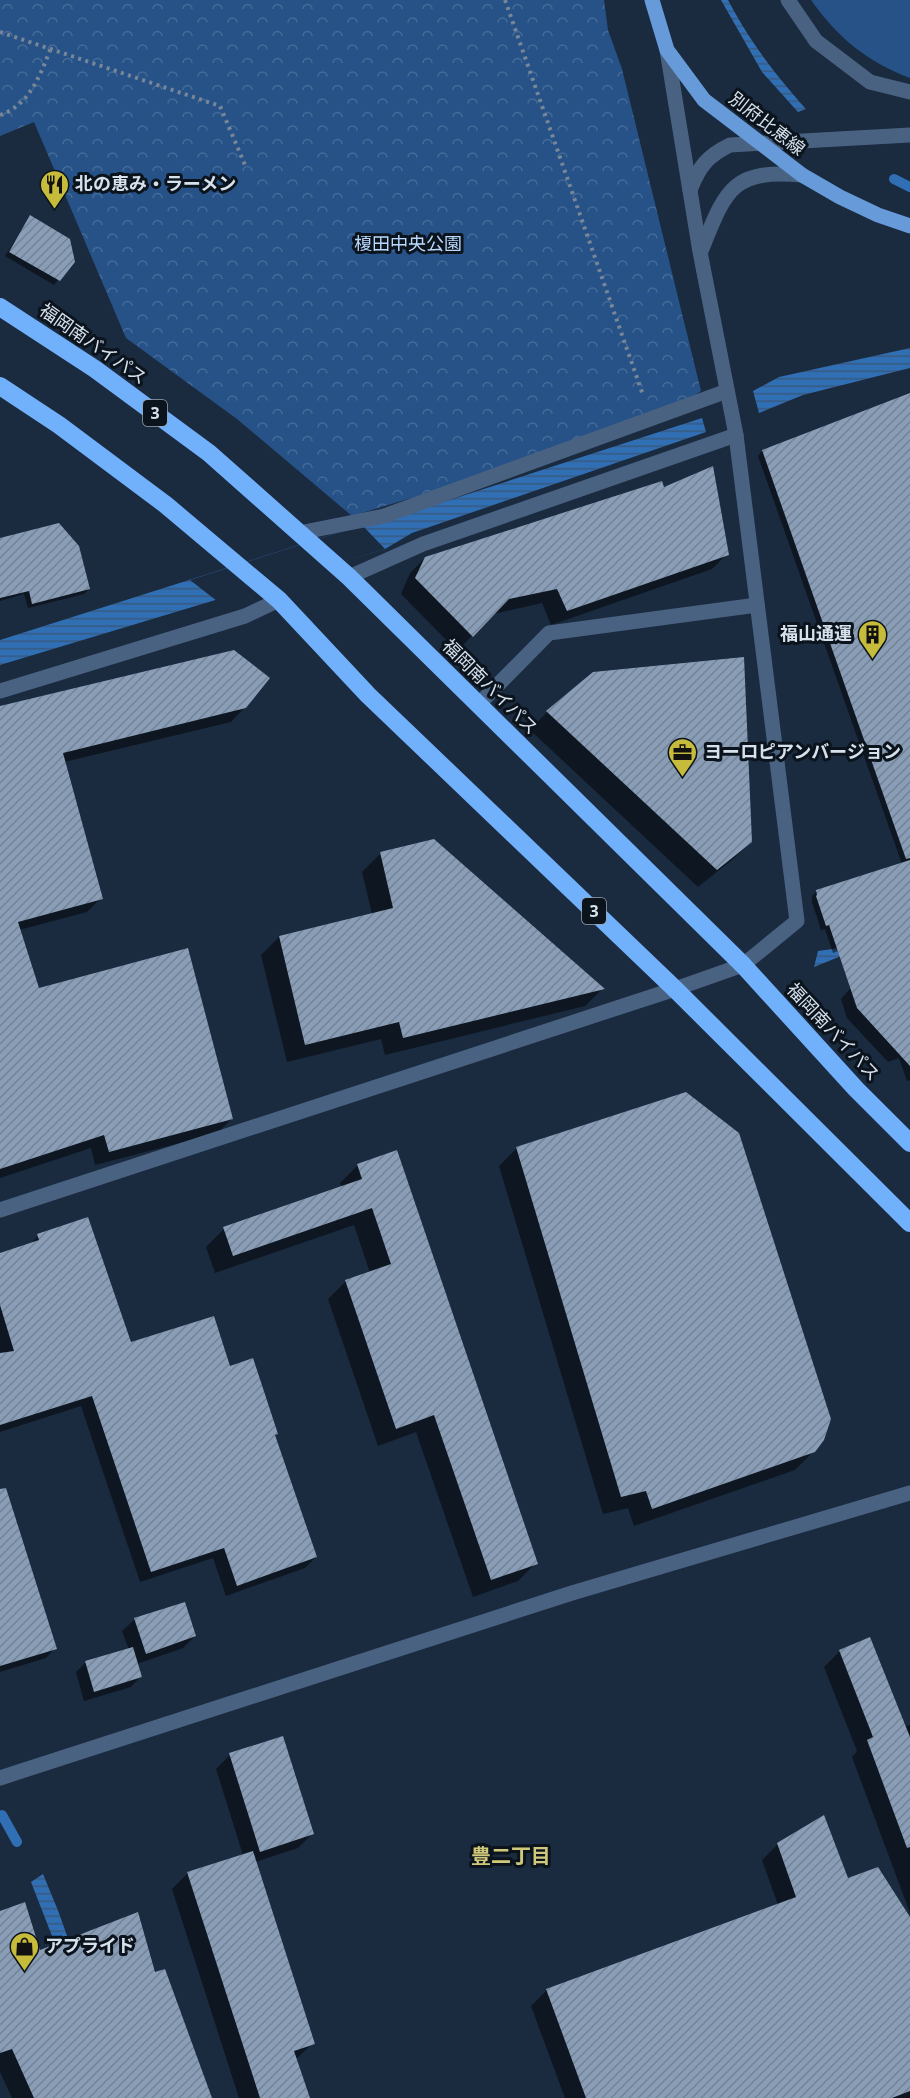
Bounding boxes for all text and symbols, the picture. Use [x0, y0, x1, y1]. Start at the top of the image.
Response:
street label: 別府比恵線 [725, 86, 810, 160]
restaurant icon: 北の恵み・ラーメン [38, 168, 70, 210]
place label: 北の恵み・ラーメン [75, 171, 236, 195]
park label: 榎田中央公園 [354, 231, 462, 255]
street label: 福岡南バイパス [35, 297, 152, 389]
road number: 3 [143, 400, 167, 426]
building icon: 福山通運 [857, 618, 889, 660]
place label: 福山通運 [780, 621, 852, 645]
street label: 福岡南バイパス [438, 633, 544, 739]
office icon: ヨーロピアンバージョン [667, 736, 699, 778]
place label: ヨーロピアンバージョン [704, 739, 901, 763]
road number: 3 [582, 898, 606, 924]
street label: 福岡南バイパス [782, 977, 885, 1085]
district label: 豊二丁目 [471, 1842, 551, 1869]
shop icon: アプライド [8, 1930, 40, 1972]
place label: アプライド [45, 1933, 135, 1957]

